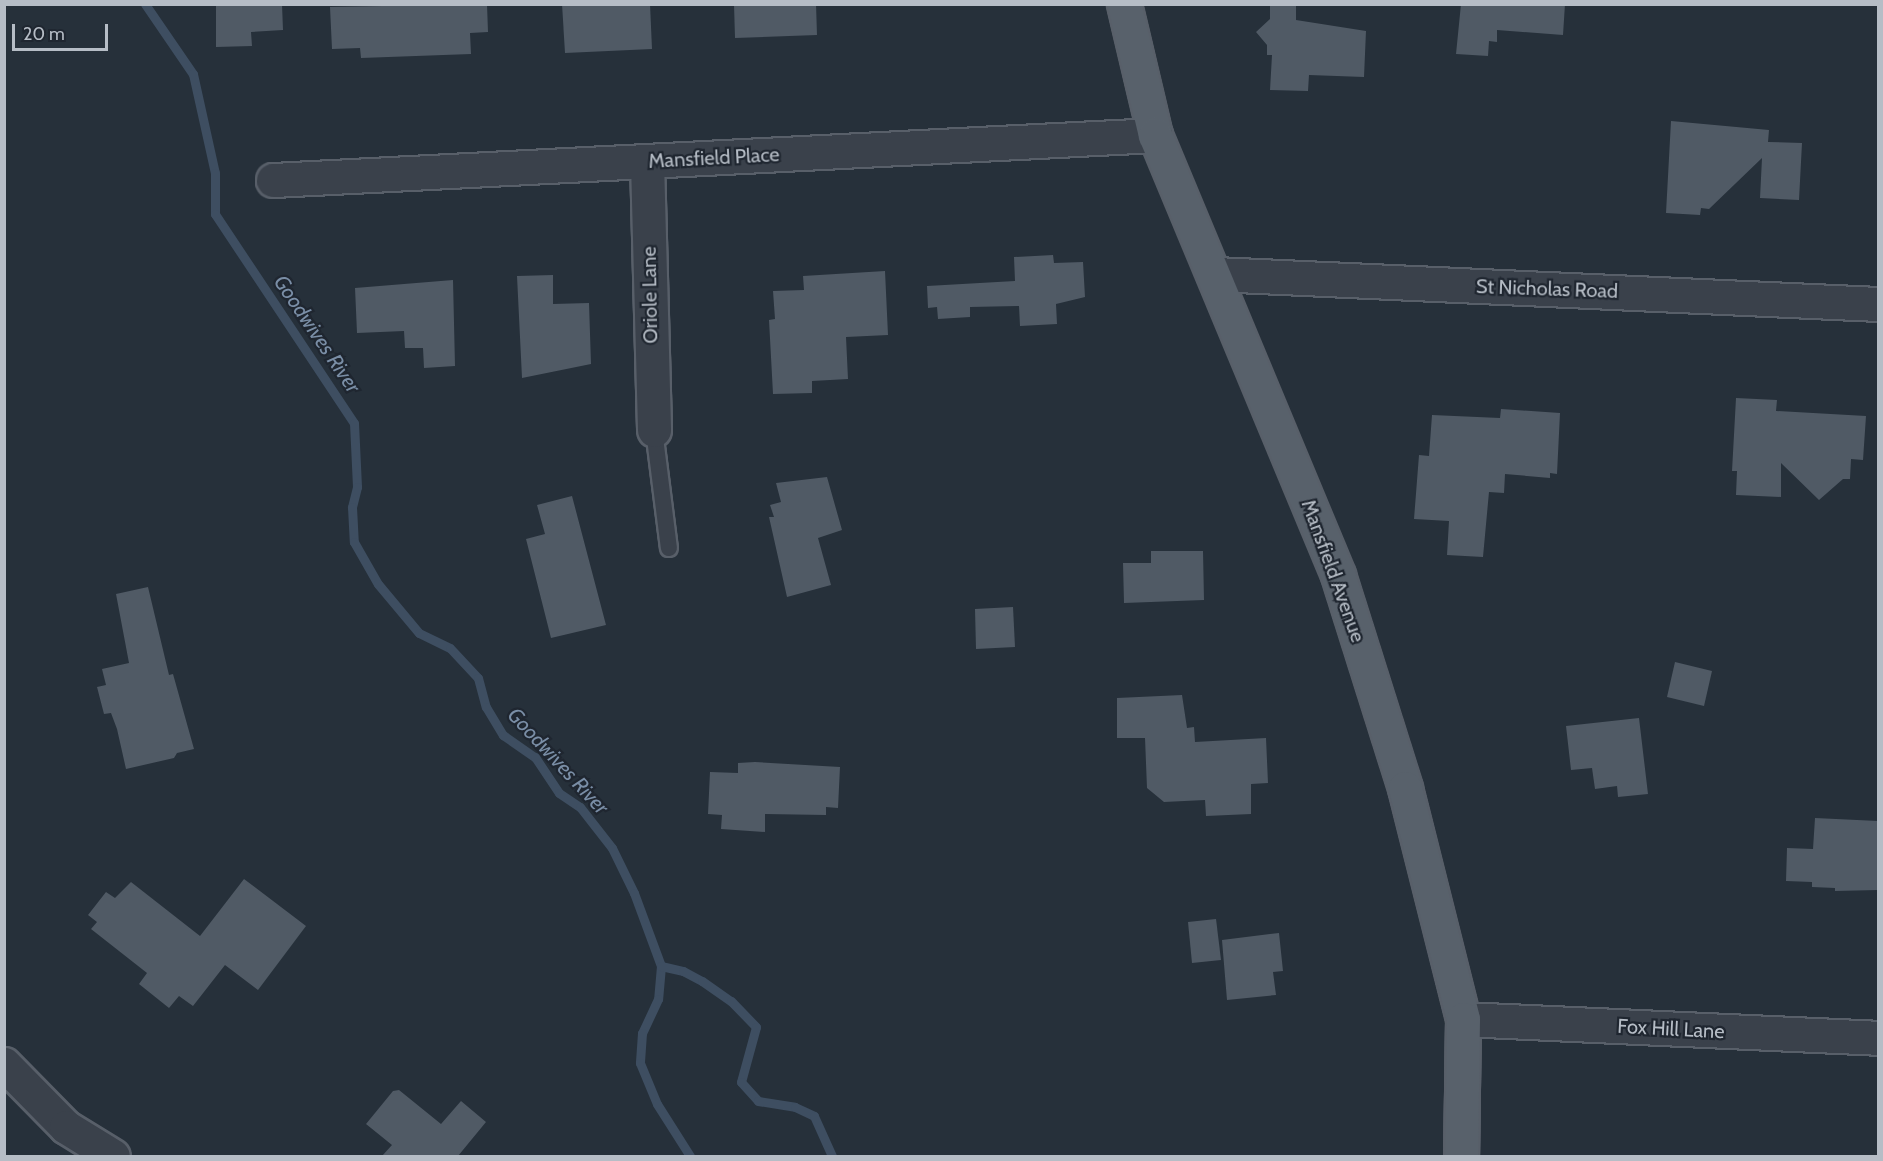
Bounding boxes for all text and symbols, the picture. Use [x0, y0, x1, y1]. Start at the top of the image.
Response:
scale bar [15, 12, 111, 50]
text: 20 m [23, 23, 65, 45]
street label: Mansfield Place [648, 143, 780, 173]
street label: Oriole Lane [637, 246, 663, 344]
water label: Goodwives River [268, 270, 366, 398]
street label: St Nicholas Road [1476, 275, 1618, 303]
street label: Mansfield Avenue [1296, 496, 1370, 646]
water label: Goodwives River [502, 702, 614, 820]
street label: Fox Hill Lane [1617, 1014, 1725, 1044]

